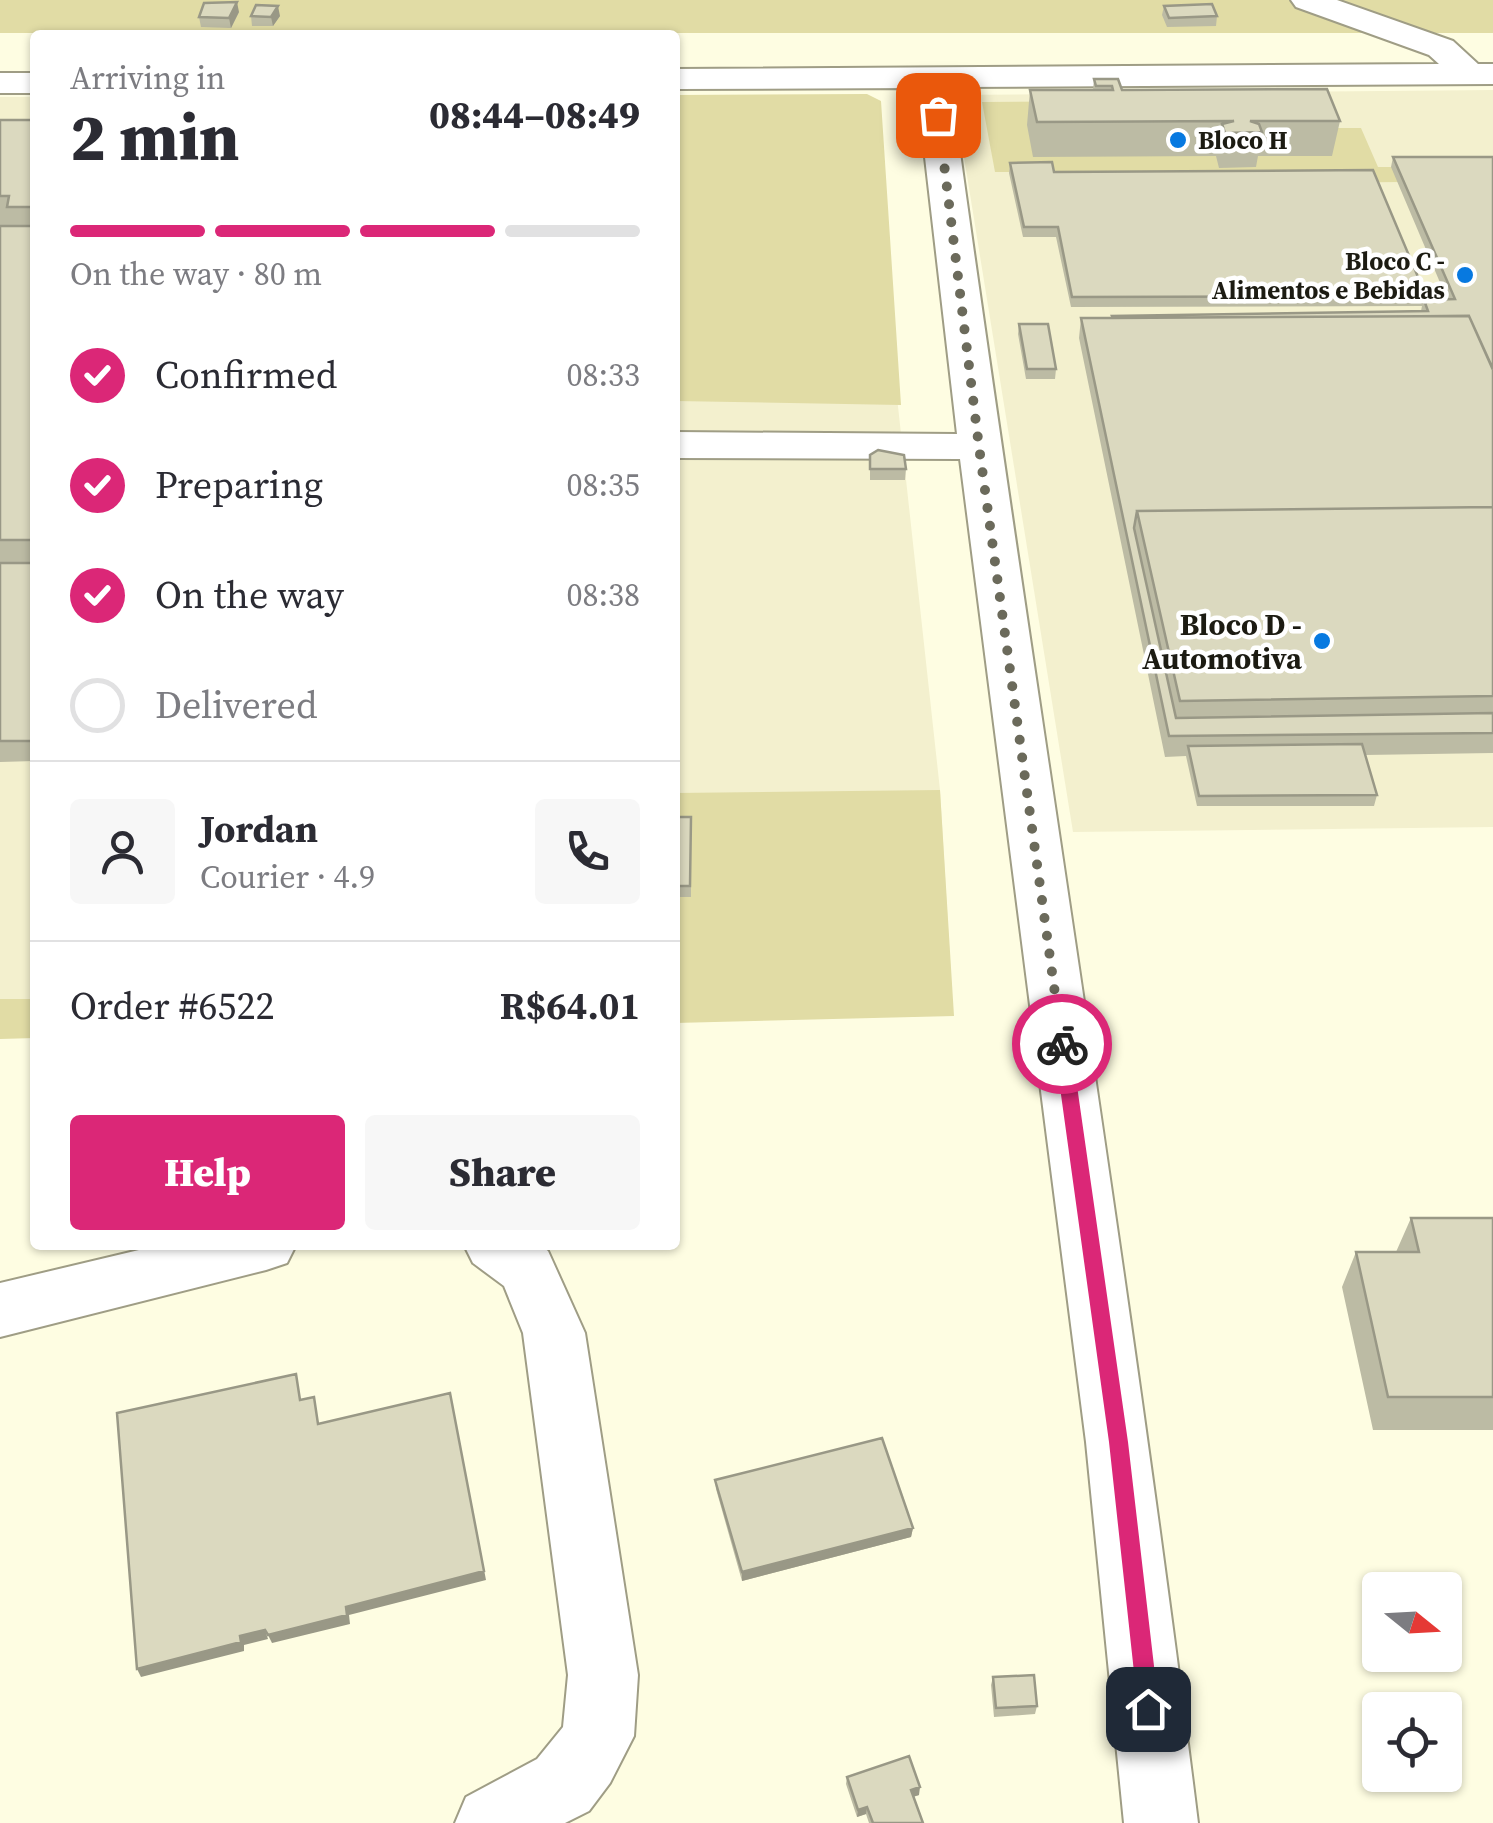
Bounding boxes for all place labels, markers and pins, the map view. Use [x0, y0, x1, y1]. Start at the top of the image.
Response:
pin [896, 73, 981, 158]
place label: Bloco H [1198, 123, 1288, 157]
marker: Bloco H [1167, 129, 1189, 151]
place label: Bloco C - Alimentos e Bebidas [1212, 244, 1445, 307]
marker: Bloco C - Alimentos e Bebidas [1454, 264, 1476, 286]
place label: Bloco D - Automotiva [1142, 604, 1303, 679]
marker: Bloco D - Automotiva [1311, 630, 1333, 652]
pin [1106, 1667, 1191, 1752]

